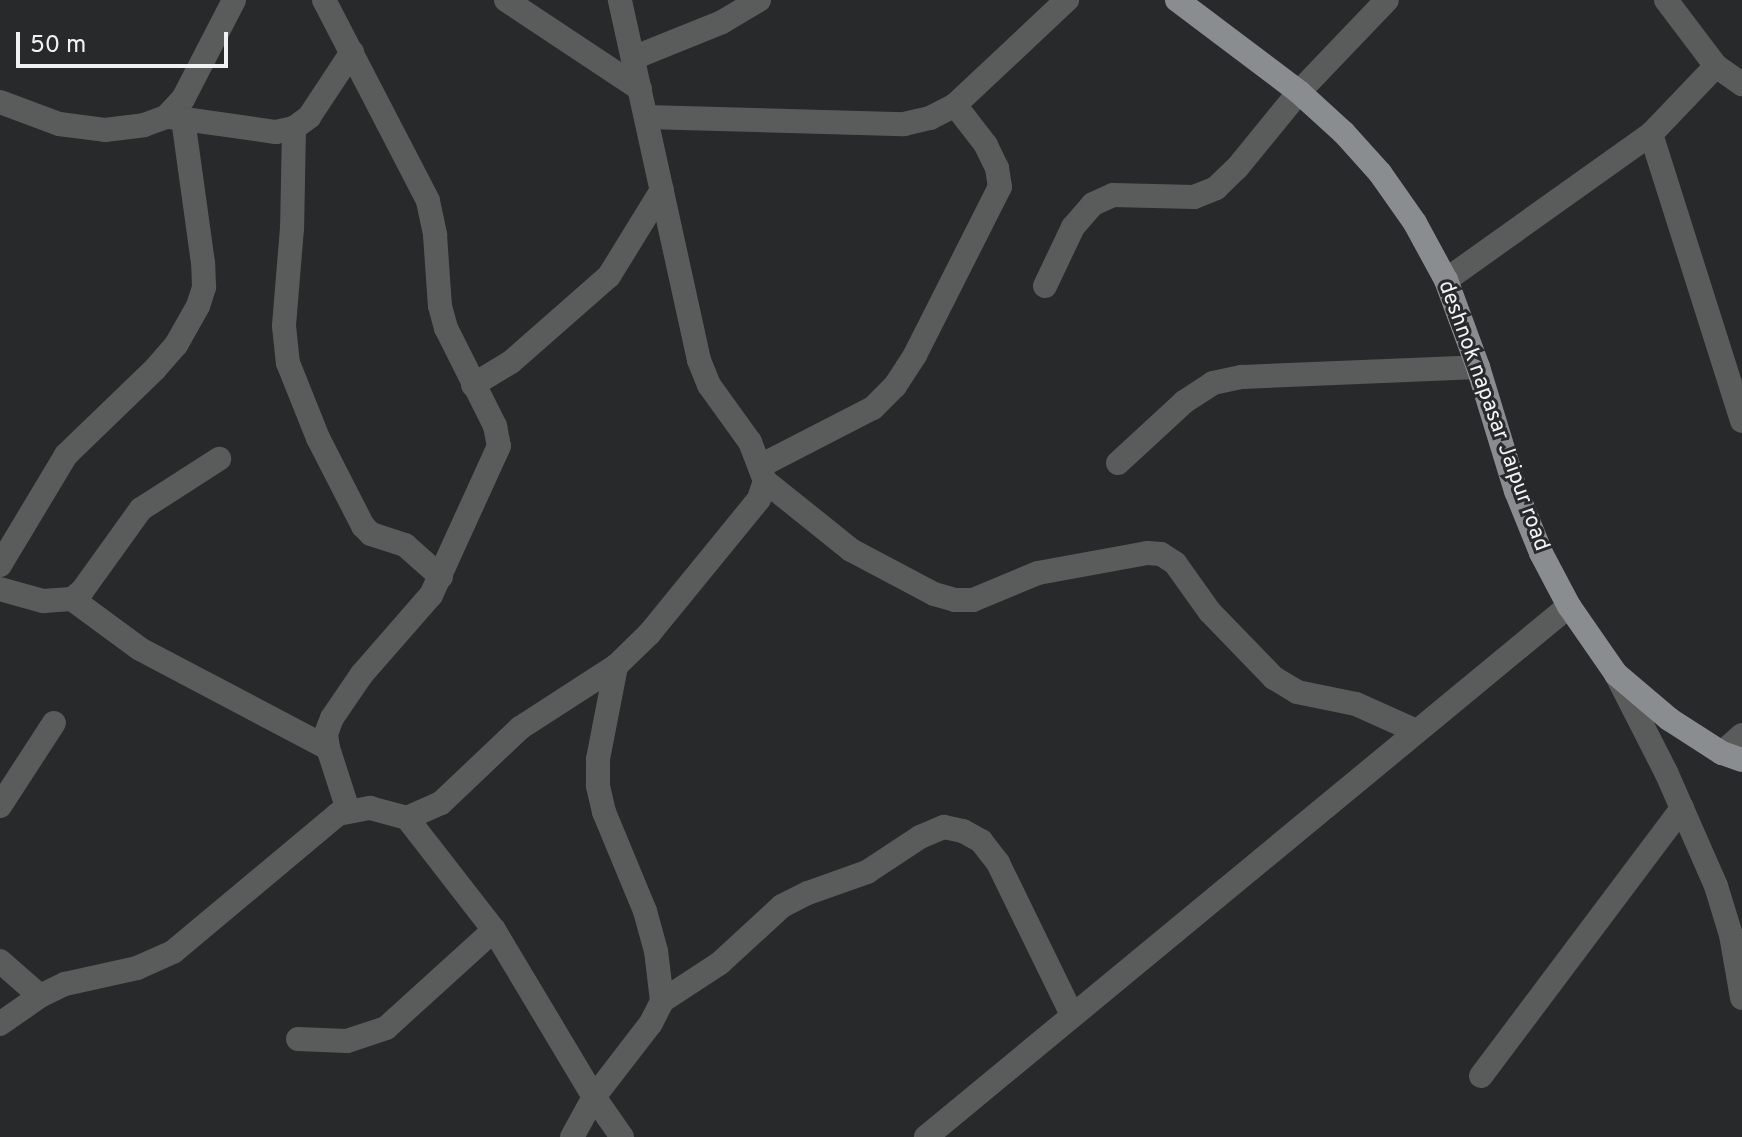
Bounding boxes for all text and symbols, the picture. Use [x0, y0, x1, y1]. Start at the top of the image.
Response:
scale bar [20, 16, 232, 66]
text: 50 m [30, 31, 86, 61]
street label: deshnok napasar Jaipur road [1432, 277, 1554, 555]

